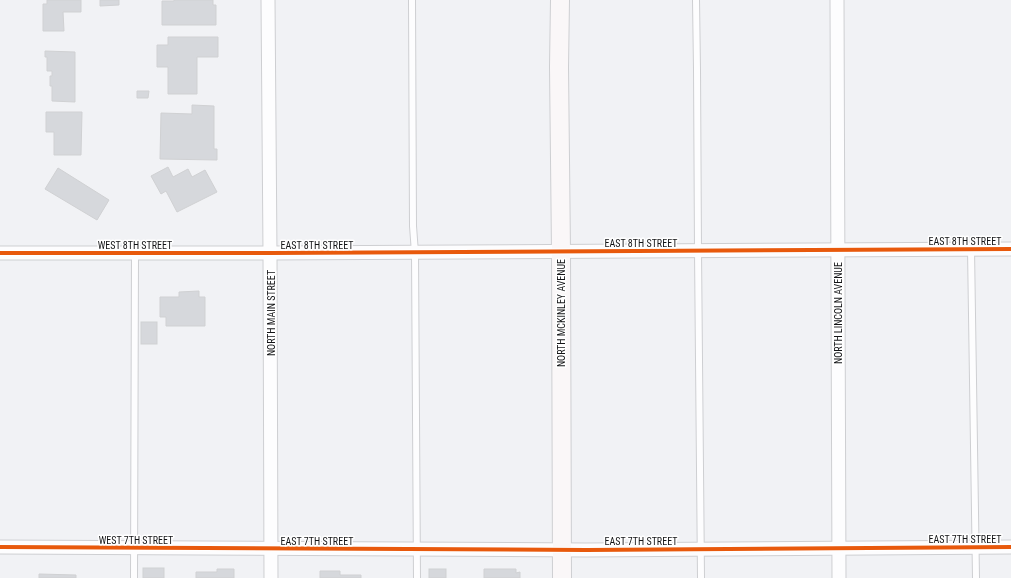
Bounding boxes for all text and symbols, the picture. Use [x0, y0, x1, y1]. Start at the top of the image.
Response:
street label: EAST 8TH STREET [929, 236, 1001, 247]
street label: EAST 8TH STREET [605, 238, 677, 249]
street label: WEST 8TH STREET [98, 240, 172, 251]
street label: EAST 8TH STREET [281, 240, 353, 251]
street label: NORTH MCKINLEY AVENUE [556, 259, 567, 367]
street label: NORTH LINCOLN AVENUE [833, 262, 844, 364]
street label: NORTH MAIN STREET [266, 270, 277, 356]
street label: EAST 7TH STREET [929, 534, 1001, 545]
street label: WEST 7TH STREET [99, 535, 173, 546]
street label: EAST 7TH STREET [281, 536, 353, 547]
street label: EAST 7TH STREET [605, 536, 677, 547]

